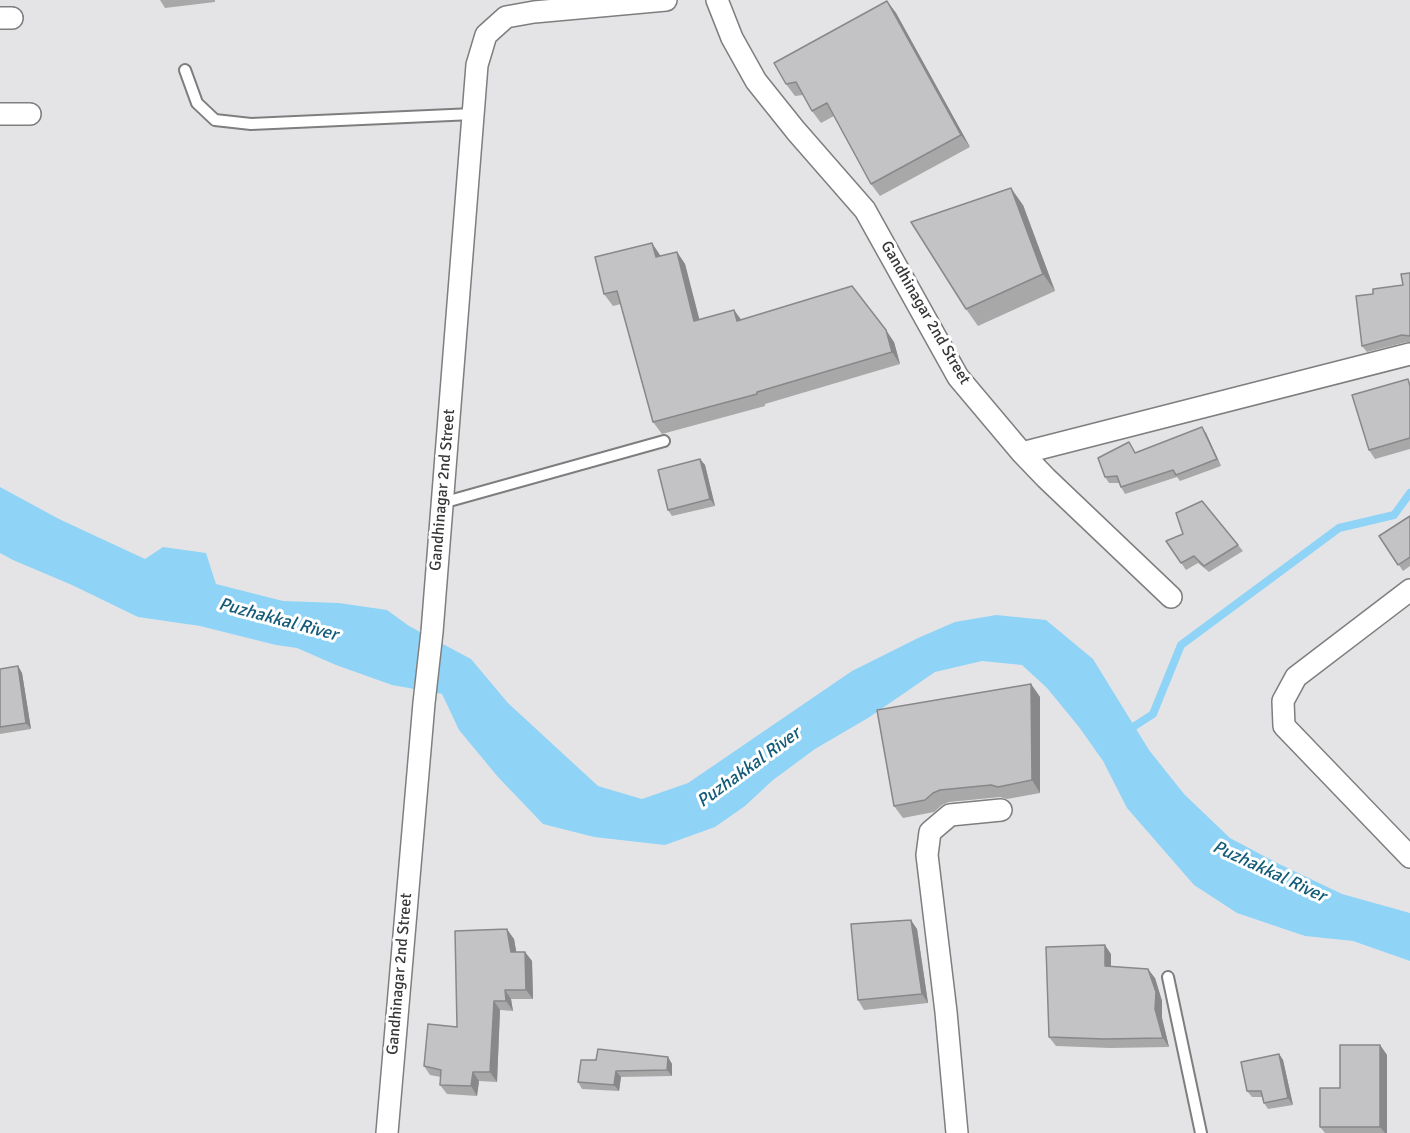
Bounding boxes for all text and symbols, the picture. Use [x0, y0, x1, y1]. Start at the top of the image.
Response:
street label: Gandhinagar 2nd Street [876, 238, 974, 388]
street label: Gandhinagar 2nd Street [426, 408, 460, 572]
water label: Puzhakkal River [216, 594, 340, 646]
water label: Puzhakkal River [693, 723, 805, 813]
water label: Puzhakkal River [1209, 836, 1329, 908]
street label: Gandhinagar 2nd Street [383, 892, 417, 1056]

